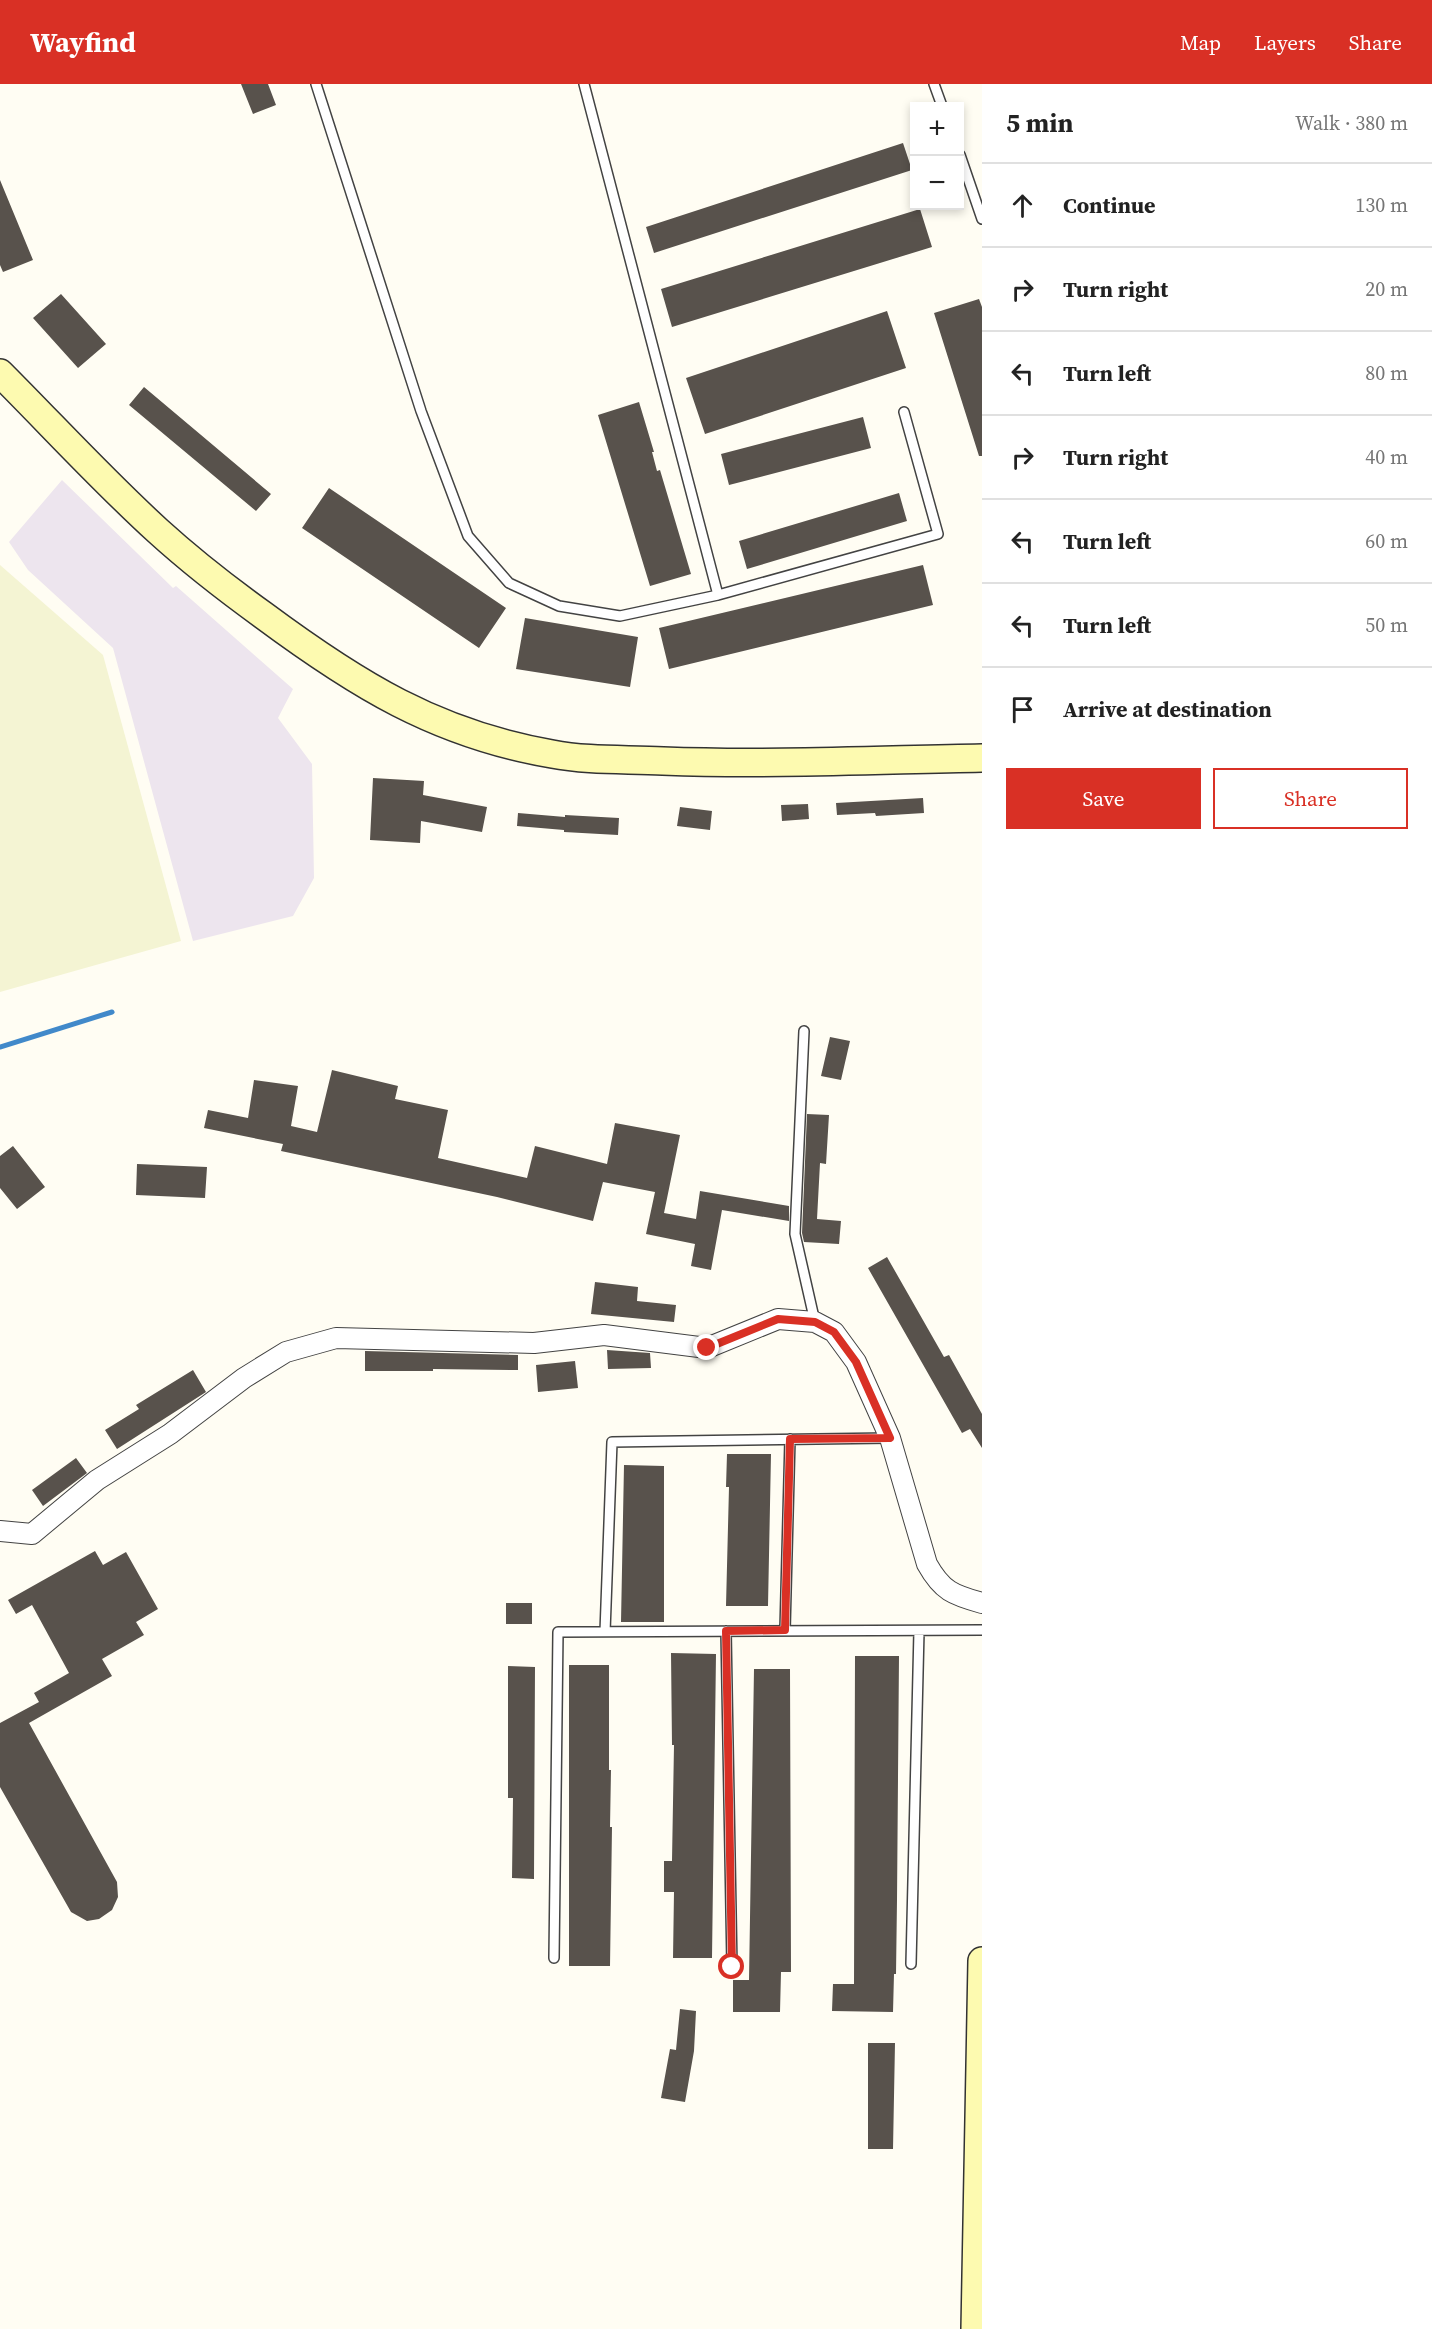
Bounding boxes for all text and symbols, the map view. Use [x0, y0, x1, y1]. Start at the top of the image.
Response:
text: Wayfind [30, 23, 136, 61]
text: Map [1180, 28, 1221, 57]
text: Layers [1254, 28, 1316, 57]
text: Share [1349, 28, 1402, 57]
map controls [910, 102, 964, 210]
button: + [910, 102, 964, 156]
text: 5 min [1006, 105, 1073, 141]
text: Walk · 380 m [1295, 109, 1408, 137]
button: − [910, 156, 964, 210]
icon: ahead [1006, 189, 1039, 222]
text: Continue [1063, 190, 1156, 220]
text: 130 m [1355, 191, 1408, 219]
icon: right [1006, 273, 1039, 306]
text: Turn right [1063, 274, 1168, 304]
text: 20 m [1365, 275, 1408, 303]
icon: left [1006, 357, 1039, 390]
text: Turn left [1063, 358, 1151, 388]
text: 80 m [1365, 359, 1408, 387]
icon: right [1006, 441, 1039, 474]
text: Turn right [1063, 442, 1168, 472]
text: 40 m [1365, 443, 1408, 471]
icon: left [1006, 525, 1039, 558]
text: Turn left [1063, 526, 1151, 556]
text: 60 m [1365, 527, 1408, 555]
icon: left [1006, 609, 1039, 642]
text: Turn left [1063, 610, 1151, 640]
text: 50 m [1365, 611, 1408, 639]
icon: arrive [1006, 693, 1039, 726]
text: Arrive at destination [1063, 694, 1272, 724]
button: Save [1006, 768, 1201, 829]
button: Share [1213, 768, 1408, 829]
route end [693, 1334, 719, 1360]
route start [718, 1953, 744, 1979]

